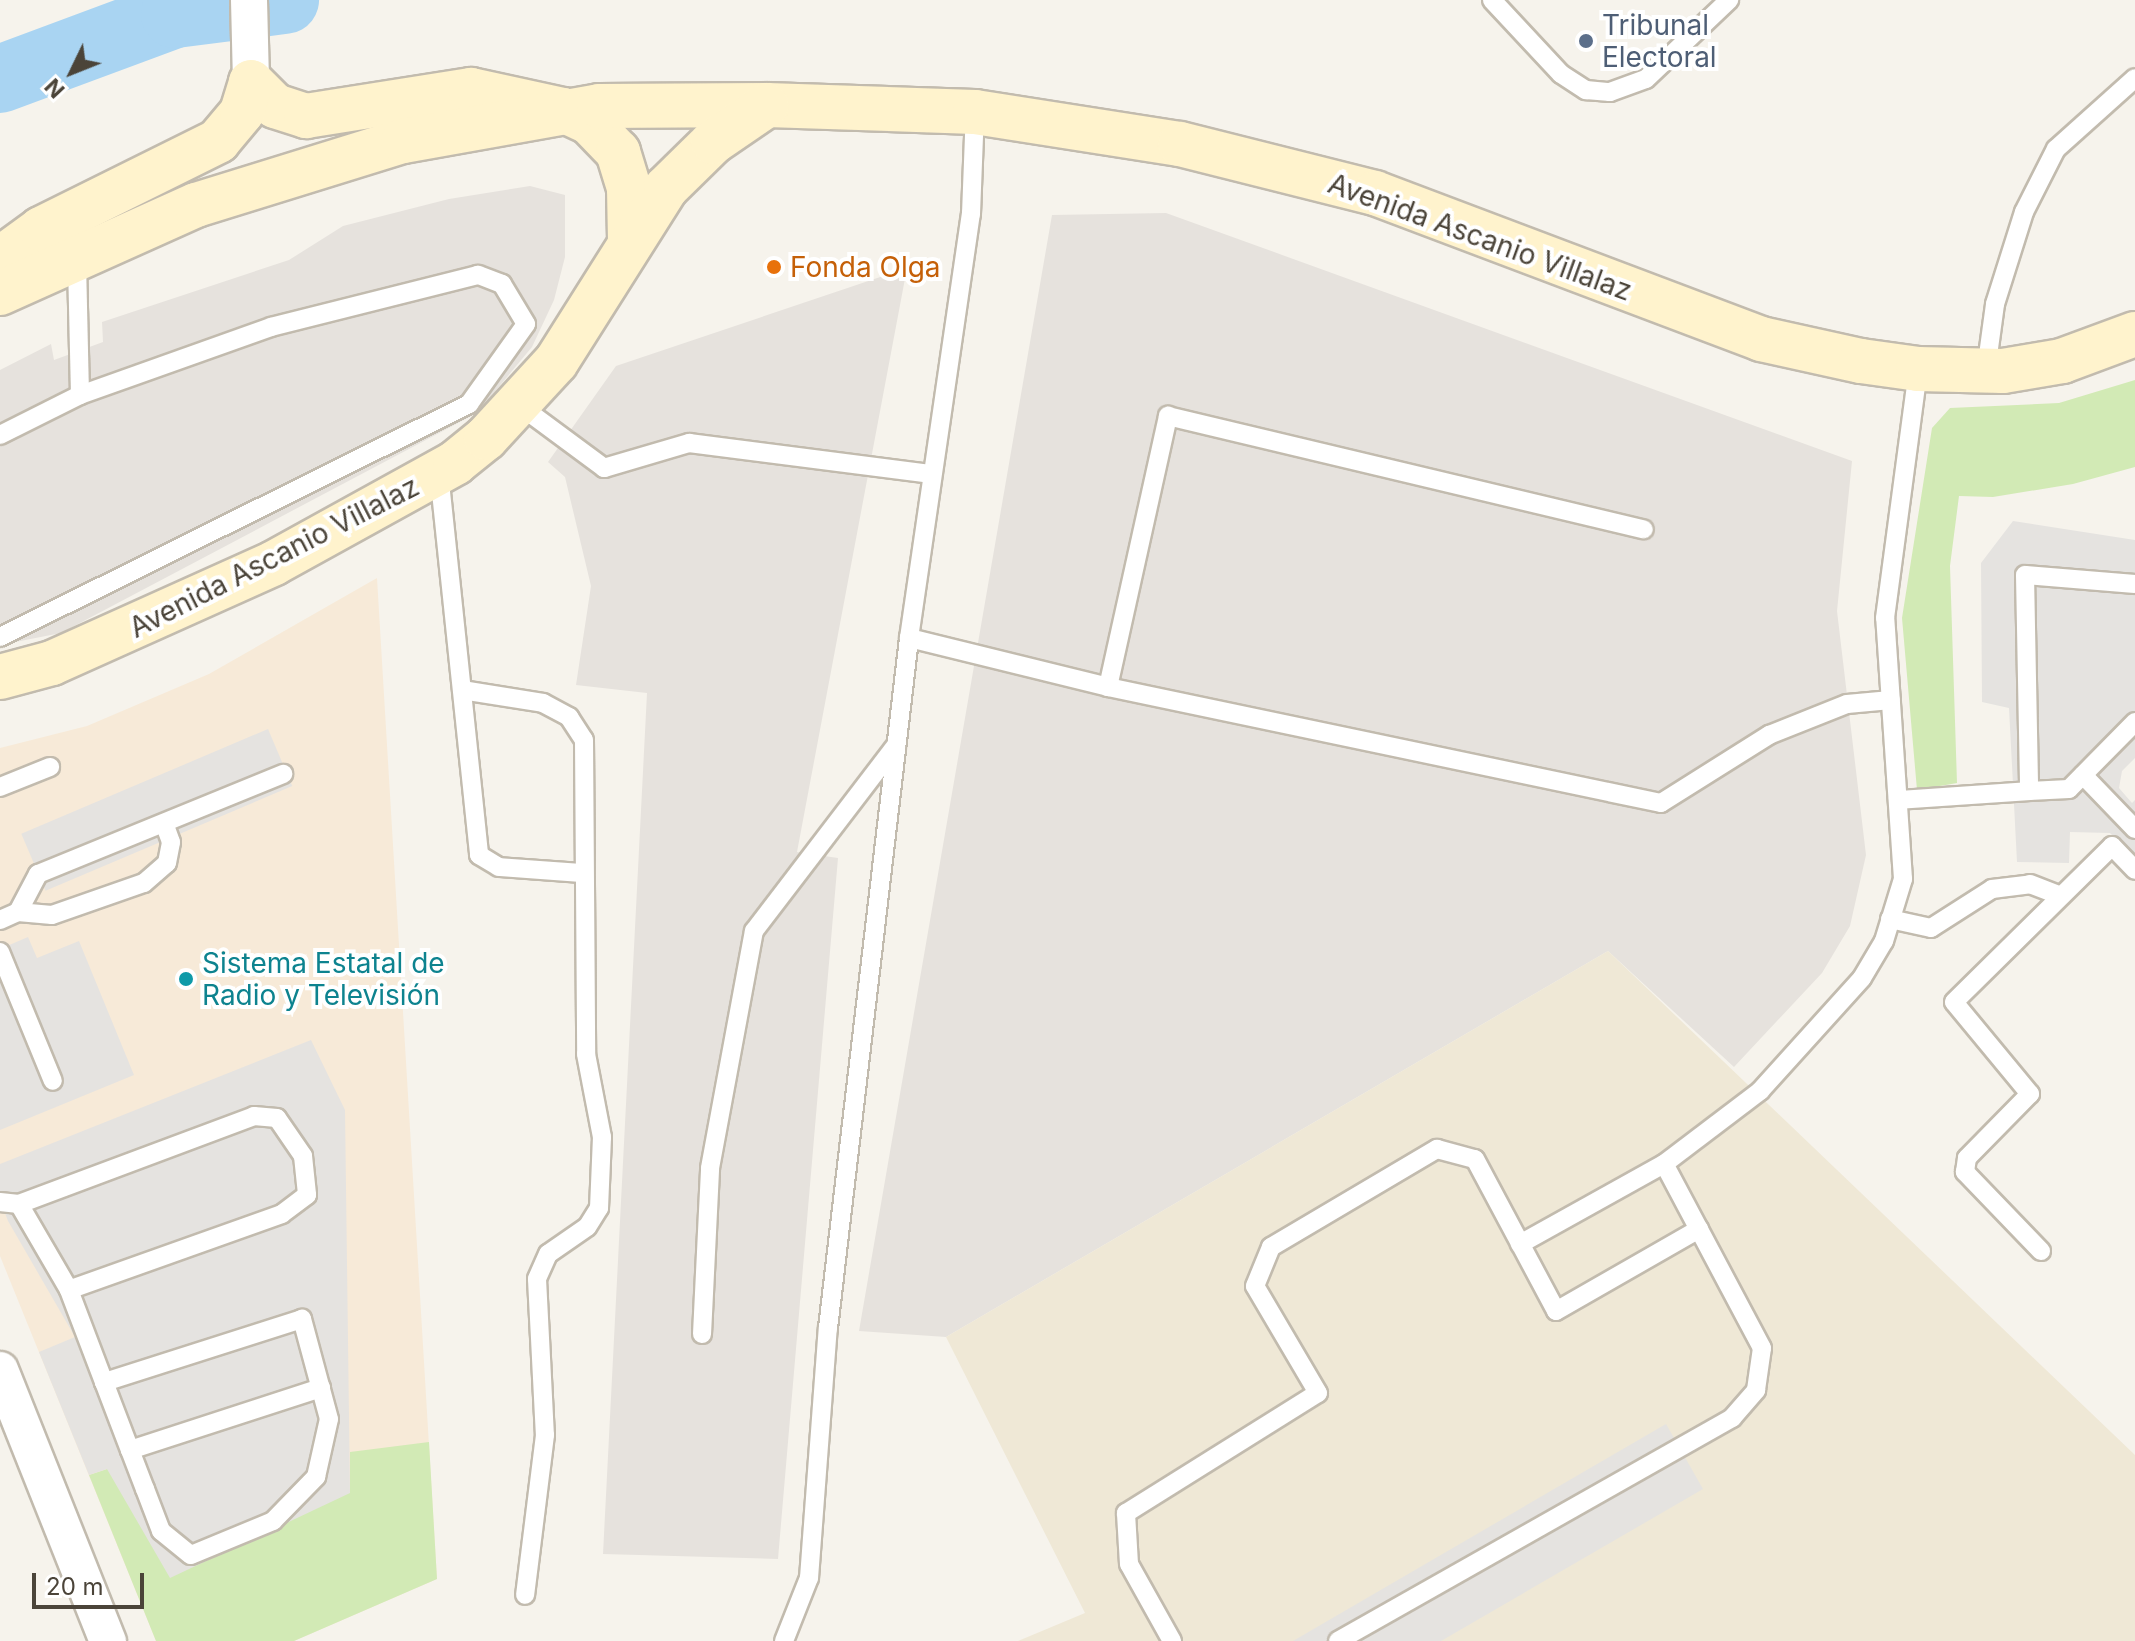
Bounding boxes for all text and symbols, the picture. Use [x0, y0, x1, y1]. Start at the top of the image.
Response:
place label: Tribunal Electoral [1602, 8, 1717, 74]
north arrow [32, 32, 112, 112]
marker: Tribunal Electoral [1577, 32, 1595, 50]
text: N [39, 73, 70, 103]
street label: Avenida Ascanio Villalaz [1324, 166, 1636, 308]
place label: Fonda Olga [790, 250, 941, 284]
marker: Fonda Olga [765, 258, 783, 276]
street label: Avenida Ascanio Villalaz [124, 469, 424, 645]
place label: Sistema Estatal de Radio y Televisión [202, 946, 445, 1012]
marker: Sistema Estatal de Radio y Televisión [177, 970, 195, 988]
scale bar [36, 1557, 148, 1607]
text: 20 m [46, 1572, 104, 1601]

